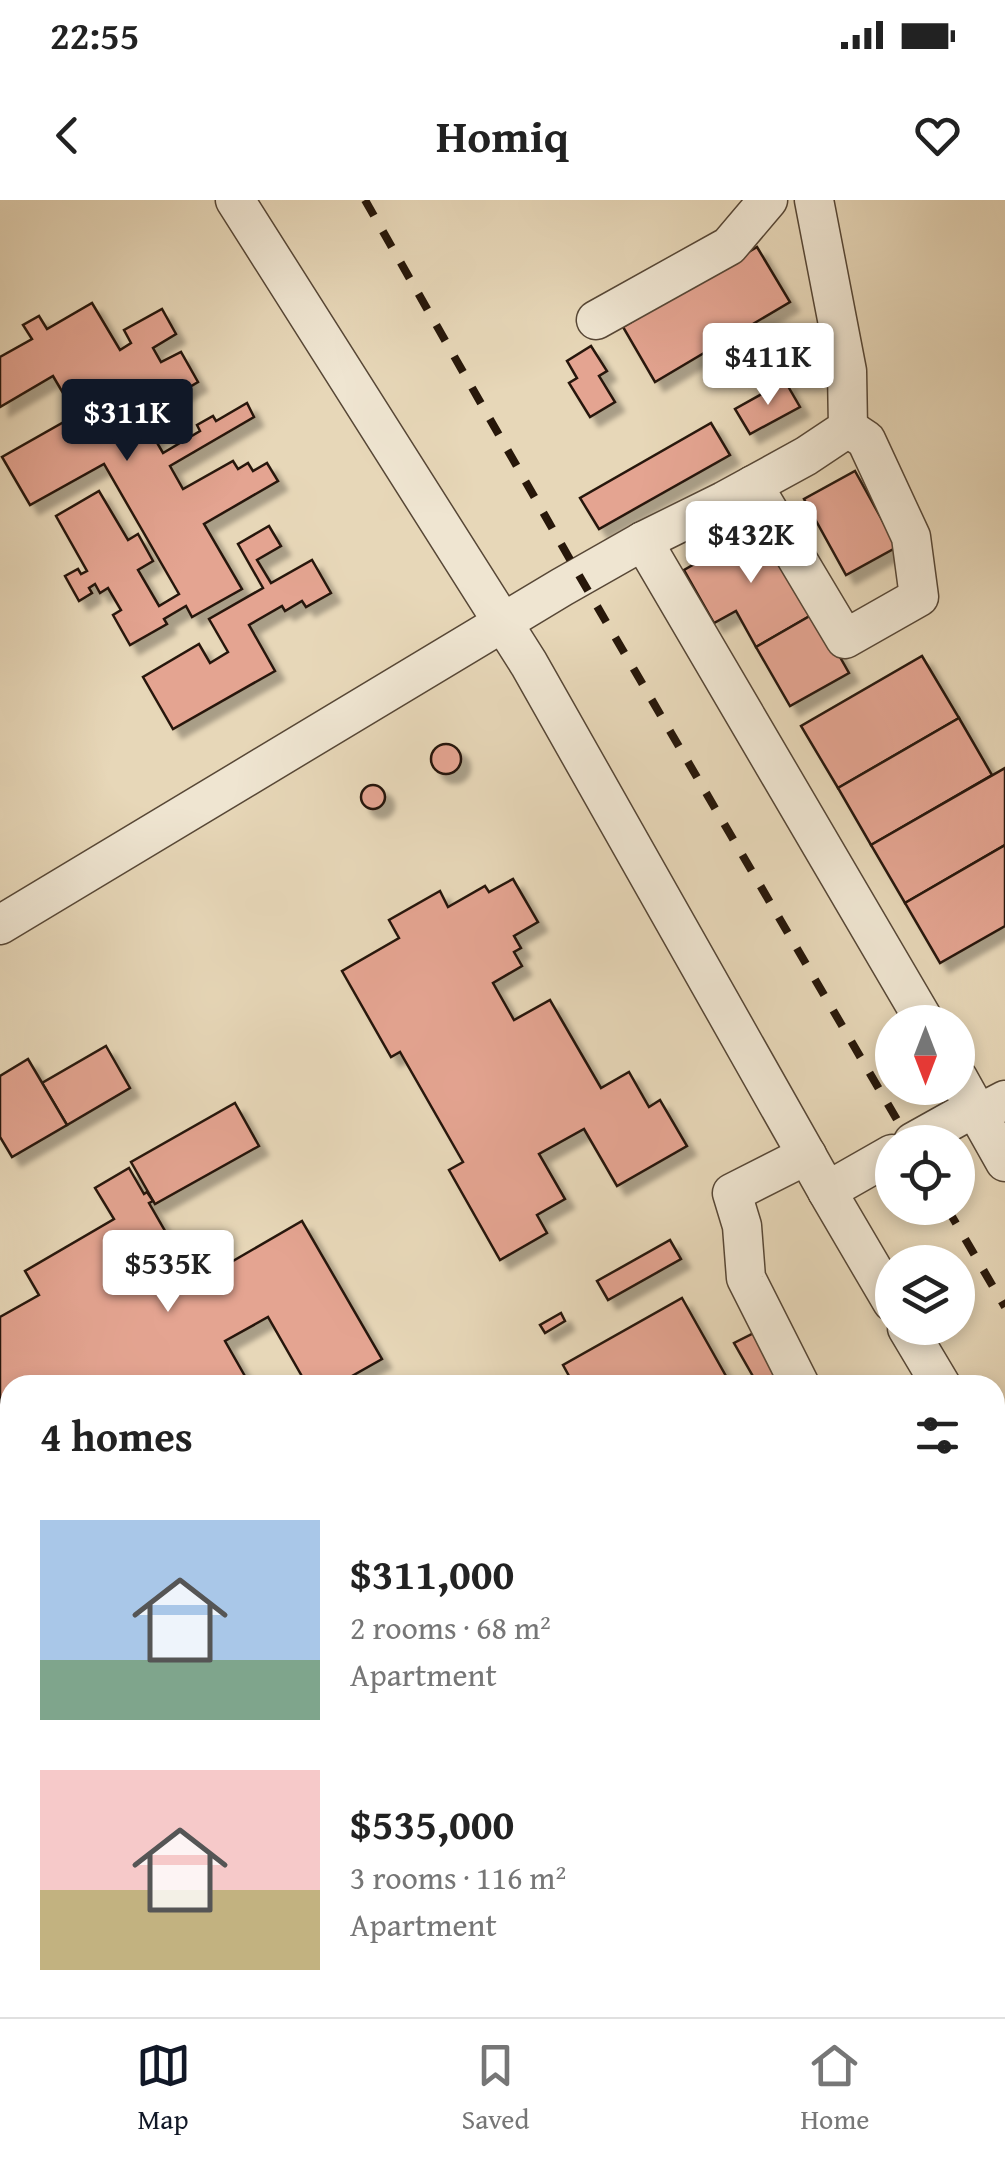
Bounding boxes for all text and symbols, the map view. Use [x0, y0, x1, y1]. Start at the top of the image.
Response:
text: 22:55 [50, 7, 140, 63]
text: Homiq [436, 103, 569, 168]
icon: back [40, 108, 95, 163]
icon: heart [910, 108, 965, 163]
pin: $411K [698, 323, 838, 408]
text: $411K [725, 332, 811, 379]
pin: $311K [57, 379, 197, 464]
text: $311K [84, 388, 170, 435]
pin: $432K [681, 501, 821, 586]
text: $432K [708, 510, 794, 557]
north arrow [875, 1005, 975, 1105]
map controls [875, 1005, 975, 1345]
button: locate [875, 1125, 975, 1225]
pin: $535K [98, 1230, 238, 1315]
text: $535K [125, 1239, 211, 1286]
button: layers [875, 1245, 975, 1345]
text: 4 homes [40, 1405, 193, 1466]
icon: filters [910, 1408, 965, 1463]
text: $311,000 [350, 1543, 514, 1604]
icon: home [120, 1560, 240, 1680]
text: 2 rooms · 68 m² [350, 1604, 551, 1651]
text: Apartment [350, 1651, 497, 1698]
text: $535,000 [350, 1793, 514, 1854]
icon: home [120, 1810, 240, 1930]
text: 3 rooms · 116 m² [350, 1854, 566, 1901]
text: Apartment [350, 1901, 497, 1948]
tab: Map [136, 2038, 191, 2139]
tab: Saved [462, 2038, 529, 2139]
tab: Home [801, 2038, 869, 2139]

